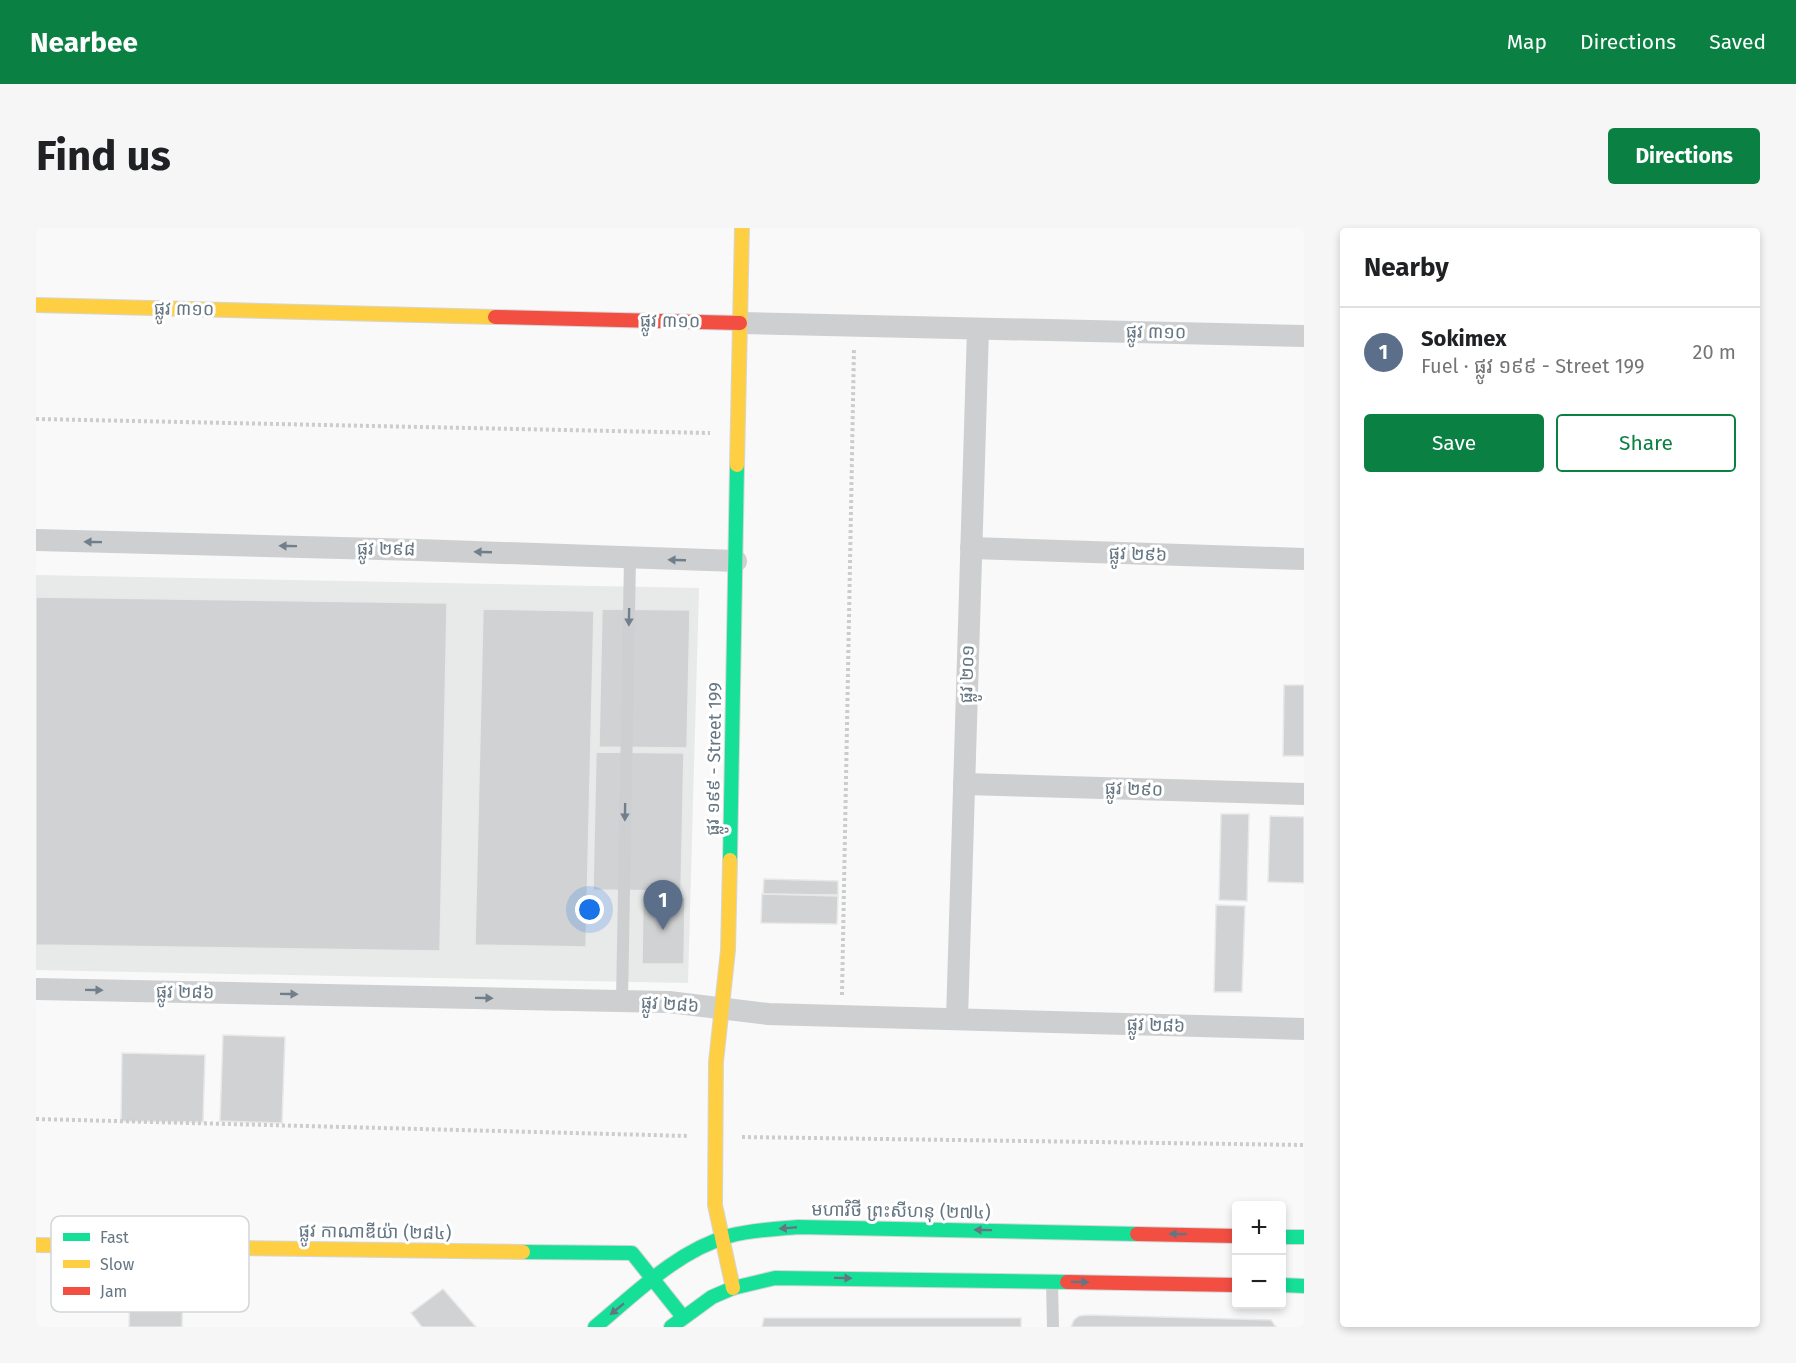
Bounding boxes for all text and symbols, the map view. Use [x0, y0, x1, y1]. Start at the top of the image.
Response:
text: Nearbee [30, 26, 138, 59]
text: Map [1507, 29, 1547, 55]
text: Directions [1580, 29, 1676, 55]
text: Saved [1709, 29, 1766, 55]
button: Directions [1608, 128, 1760, 184]
text: Find us [36, 131, 171, 181]
text: Nearby [1364, 252, 1449, 283]
street label: ផ្លូវ ៣១០ [154, 297, 214, 326]
street label: ផ្លូវ ៣១០ [640, 309, 700, 338]
street label: ផ្លូវ ៣១០ [1126, 320, 1186, 349]
text: Sokimex [1421, 325, 1507, 352]
text: 1 [1379, 340, 1388, 364]
text: 20 m [1693, 340, 1736, 364]
text: Fuel · ផ្លូវ ១៩៩ - Street 199 [1421, 354, 1644, 378]
button: Save [1364, 414, 1544, 472]
button: Share [1556, 414, 1736, 472]
one-way arrow [83, 537, 102, 546]
street label: ផ្លូវ ២៩៨ [356, 537, 415, 566]
one-way arrow [278, 542, 297, 551]
street label: ផ្លូវ ២៩៦ [1108, 542, 1168, 571]
one-way arrow [473, 548, 492, 557]
one-way arrow [668, 555, 687, 564]
one-way arrow [624, 607, 634, 626]
street label: ផ្លូវ ២០១ [955, 644, 984, 704]
street label: ផ្លូវ ១៩៩ - Street 199 [702, 682, 732, 836]
street label: ផ្លូវ ២៩០ [1104, 777, 1164, 806]
one-way arrow [621, 802, 630, 821]
pin: 1 [644, 880, 682, 930]
your location [575, 895, 604, 924]
street label: ផ្លូវ ២៨៦ [155, 980, 214, 1009]
one-way arrow [85, 986, 104, 995]
one-way arrow [280, 990, 299, 999]
street label: ផ្លូវ ២៨៦ [640, 991, 700, 1022]
one-way arrow [475, 994, 494, 1003]
street label: ផ្លូវ ២៨៦ [1126, 1013, 1186, 1042]
street label: មហាវិថី ព្រះសីហនុ (២៧៤) [811, 1198, 991, 1225]
map controls [1232, 1201, 1286, 1309]
button: + [1232, 1201, 1286, 1255]
legend [51, 1216, 249, 1312]
street label: ផ្លូវ កាណាឌីយ៉ា (២៨៤) [298, 1220, 452, 1250]
one-way arrow [779, 1223, 798, 1233]
one-way arrow [974, 1226, 993, 1235]
text: Fast [100, 1228, 129, 1247]
one-way arrow [1169, 1230, 1188, 1239]
text: Slow [100, 1255, 135, 1274]
button: − [1232, 1255, 1286, 1309]
one-way arrow [833, 1274, 852, 1283]
one-way arrow [1070, 1277, 1089, 1287]
text: Jam [100, 1282, 127, 1301]
one-way arrow [609, 1303, 625, 1316]

